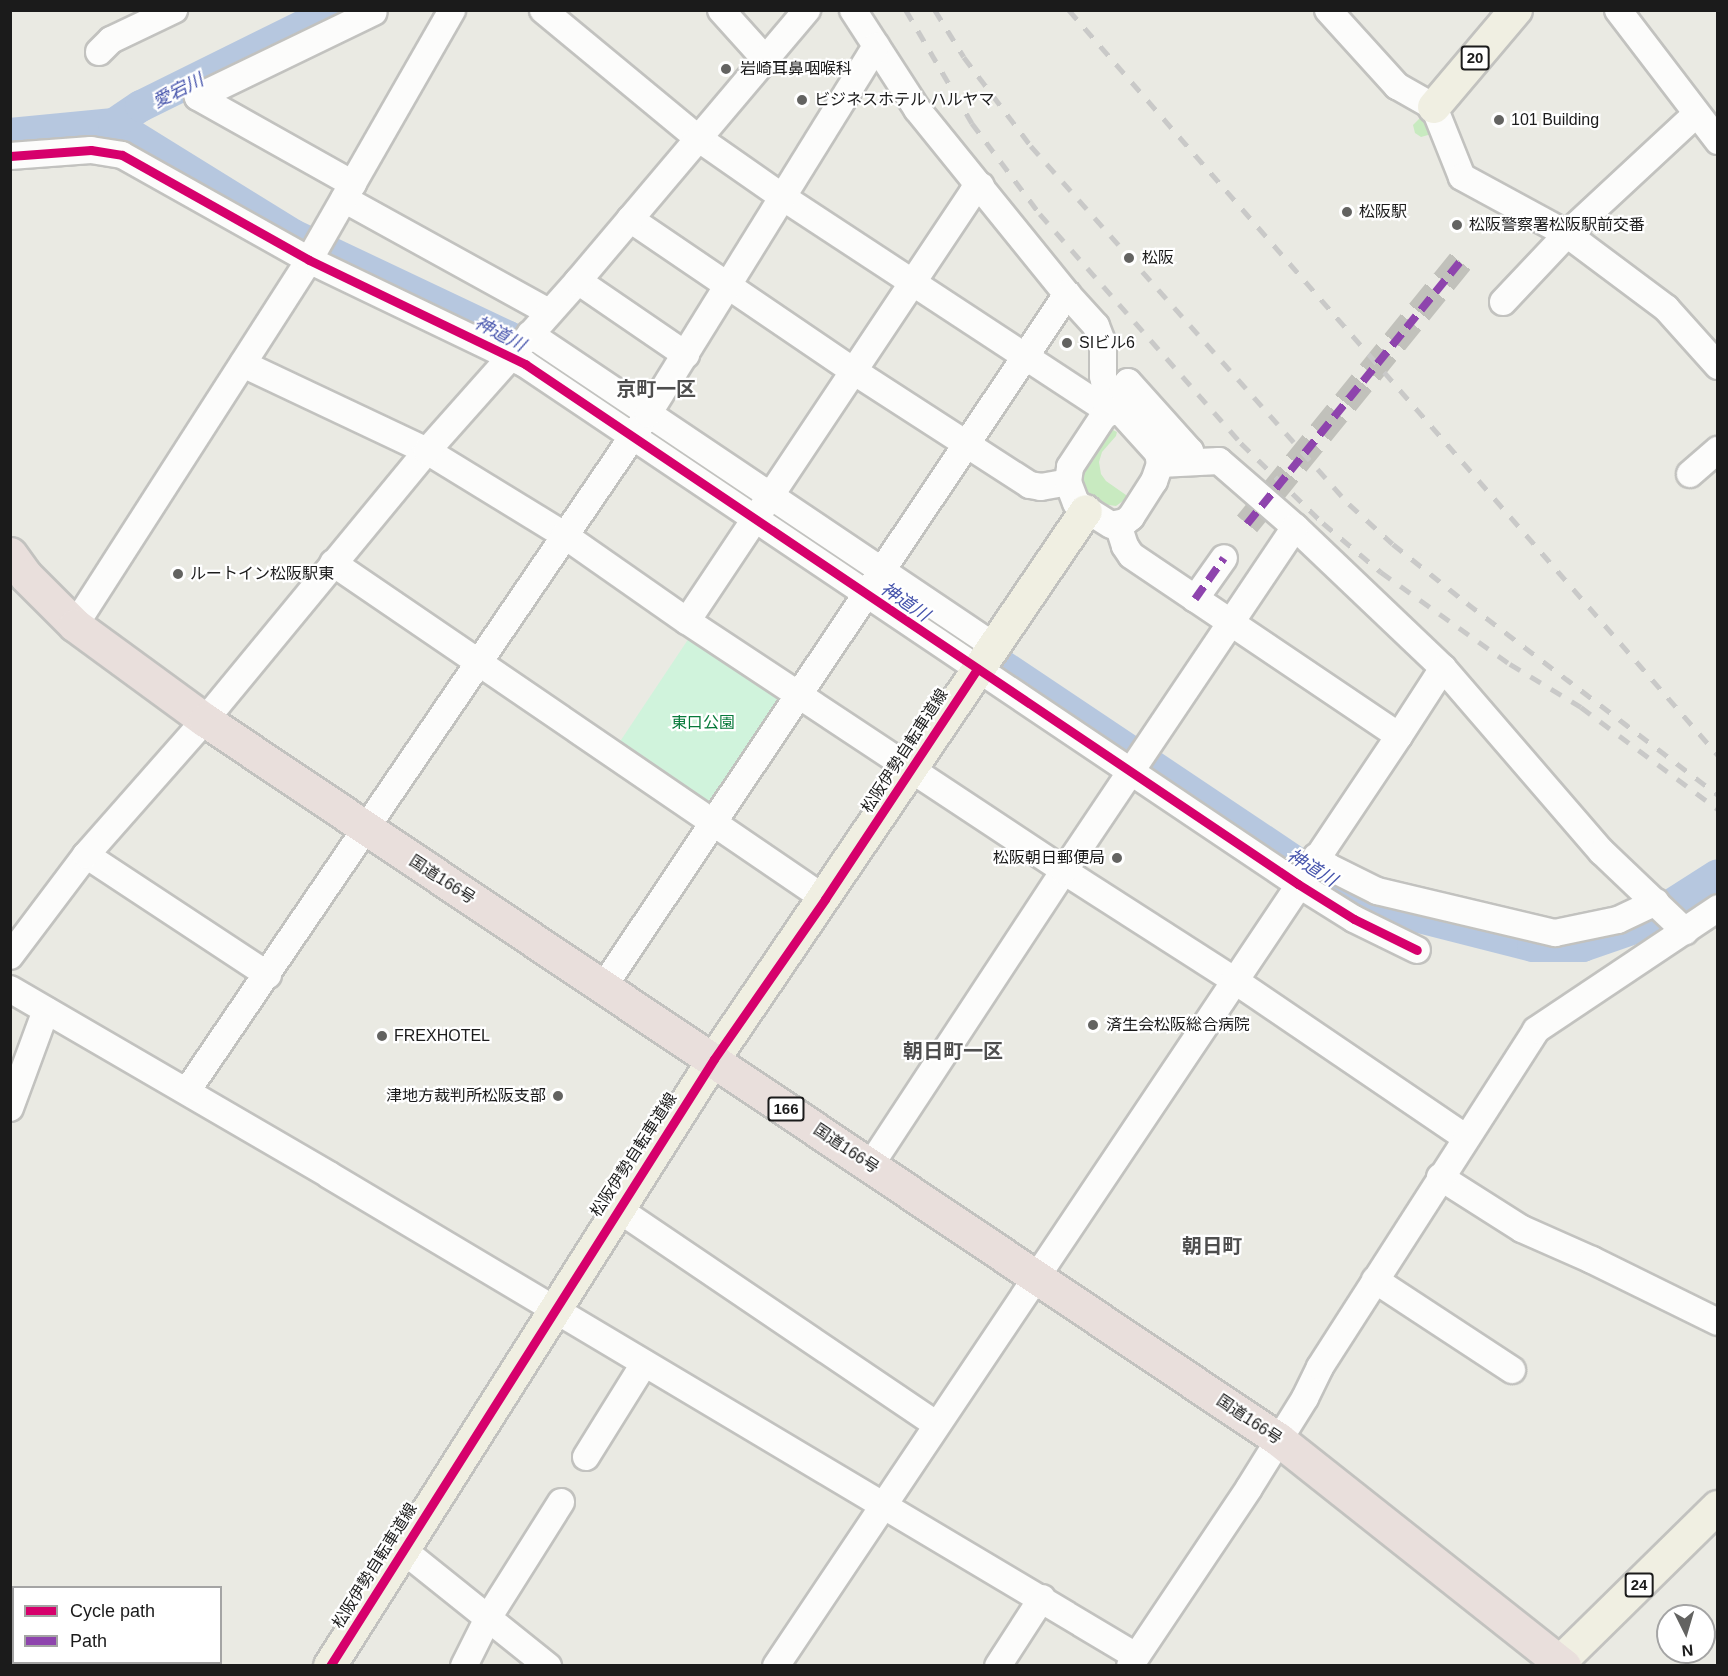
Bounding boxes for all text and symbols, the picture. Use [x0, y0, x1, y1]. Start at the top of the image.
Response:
road number: 20 [1460, 46, 1490, 70]
place label: 岩崎耳鼻咽喉科 [740, 59, 852, 79]
marker: 岩崎耳鼻咽喉科 [717, 60, 735, 78]
water label: 愛宕川 [149, 69, 207, 113]
place label: ビジネスホテル ハルヤマ [814, 90, 994, 110]
marker: ビジネスホテル ハルヤマ [795, 93, 809, 107]
place label: 101 Building [1511, 110, 1599, 130]
marker: 101 Building [1492, 113, 1506, 127]
place label: 松阪駅 [1359, 202, 1407, 222]
marker: 松阪駅 [1340, 205, 1354, 219]
place label: 松阪警察署松阪駅前交番 [1469, 215, 1645, 235]
marker: 松阪警察署松阪駅前交番 [1450, 218, 1464, 232]
place label: 松阪 [1142, 248, 1174, 268]
marker: 松阪 [1120, 249, 1138, 267]
water label: 神道川 [471, 312, 529, 356]
place label: SIビル6 [1079, 333, 1135, 353]
marker: SIビル6 [1060, 336, 1074, 350]
district label: 京町一区 [616, 377, 696, 401]
place label: ルートイン松阪駅東 [190, 564, 334, 584]
marker: ルートイン松阪駅東 [171, 567, 185, 581]
water label: 神道川 [877, 578, 933, 626]
street label: 松阪伊勢自転車道線 [858, 685, 952, 817]
park label: 東口公園 [671, 713, 735, 733]
water label: 神道川 [1283, 845, 1341, 891]
place label: 松阪朝日郵便局 [993, 848, 1105, 868]
marker: 松阪朝日郵便局 [1110, 851, 1124, 865]
street label: 国道166号 [405, 852, 479, 908]
place label: 済生会松阪総合病院 [1106, 1015, 1250, 1035]
marker: 済生会松阪総合病院 [1084, 1016, 1102, 1034]
place label: FREXHOTEL [394, 1026, 490, 1046]
marker: FREXHOTEL [375, 1029, 389, 1043]
district label: 朝日町一区 [903, 1039, 1003, 1063]
place label: 津地方裁判所松阪支部 [386, 1086, 546, 1106]
marker: 津地方裁判所松阪支部 [551, 1089, 565, 1103]
street label: 松阪伊勢自転車道線 [587, 1089, 681, 1221]
road number: 166 [766, 1097, 806, 1121]
street label: 国道166号 [810, 1120, 882, 1178]
district label: 朝日町 [1182, 1234, 1242, 1258]
street label: 国道166号 [1213, 1391, 1285, 1449]
street label: 松阪伊勢自転車道線 [329, 1500, 421, 1632]
road number: 24 [1624, 1573, 1654, 1597]
legend [12, 1586, 222, 1664]
text: Cycle path [70, 1601, 155, 1621]
north arrow [1656, 1604, 1716, 1664]
text: Path [70, 1631, 107, 1651]
text: N [1681, 1641, 1694, 1659]

